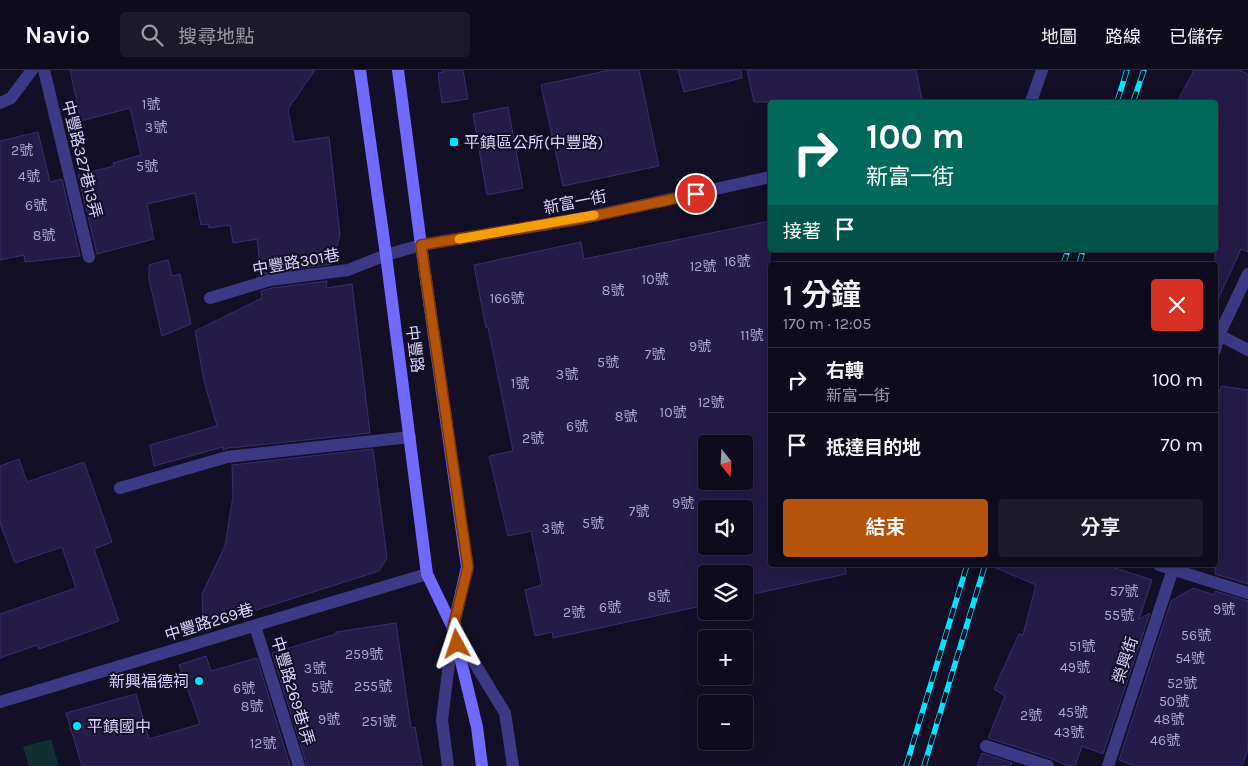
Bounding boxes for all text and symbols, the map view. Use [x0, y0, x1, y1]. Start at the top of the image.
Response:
search box [120, 12, 470, 57]
text: Navio [25, 21, 90, 49]
icon: search [138, 21, 166, 49]
text: 搜尋地點 [178, 26, 254, 48]
text: 地圖 [1041, 26, 1077, 48]
text: 路線 [1105, 26, 1141, 48]
text: 已儲存 [1169, 26, 1223, 48]
house number: 1號 [142, 96, 160, 113]
street label: 中豐路327巷13弄 [58, 98, 106, 220]
text: 100 m [866, 116, 965, 157]
house number: 3號 [145, 119, 167, 136]
icon: right [783, 120, 848, 185]
place label: 平鎮區公所(中豐路) [464, 133, 603, 152]
marker: 平鎮區公所(中豐路) [448, 136, 460, 148]
house number: 2號 [11, 142, 33, 159]
house number: 5號 [136, 158, 158, 175]
text: 新富一街 [866, 164, 954, 190]
house number: 4號 [18, 168, 40, 185]
pin [675, 173, 717, 215]
icon: arrive [682, 180, 710, 208]
street label: 新富一街 [542, 187, 608, 217]
house number: 6號 [25, 197, 47, 214]
icon: arrive [831, 215, 859, 243]
text: 接著 [783, 221, 821, 243]
house number: 8號 [33, 227, 55, 244]
street label: 中豐路301巷 [251, 245, 341, 279]
house number: 16號 [724, 253, 750, 270]
house number: 12號 [690, 258, 716, 275]
house number: 10號 [642, 271, 668, 288]
text: 1 分鐘 [783, 277, 861, 313]
button: close [1151, 279, 1203, 331]
house number: 8號 [602, 282, 624, 299]
house number: 166號 [490, 290, 524, 307]
text: 170 m · 12:05 [783, 314, 871, 333]
street label: 中豐路 [403, 324, 427, 374]
house number: 11號 [740, 327, 764, 344]
house number: 9號 [689, 338, 711, 355]
house number: 7號 [645, 346, 665, 363]
house number: 5號 [597, 354, 619, 371]
text: 右轉 [826, 360, 864, 382]
house number: 3號 [556, 366, 578, 383]
icon: right [783, 366, 811, 394]
text: 100 m [1152, 369, 1203, 391]
house number: 1號 [511, 375, 529, 392]
text: 新富一街 [826, 386, 890, 405]
house number: 12號 [698, 394, 724, 411]
house number: 10號 [660, 404, 686, 421]
house number: 8號 [615, 408, 637, 425]
house number: 6號 [566, 418, 588, 435]
house number: 2號 [522, 430, 544, 447]
icon: arrive [783, 431, 811, 459]
text: 70 m [1161, 434, 1203, 456]
north arrow [698, 435, 752, 490]
map controls [698, 435, 753, 750]
text: 抵達目的地 [826, 437, 921, 459]
house number: 9號 [672, 495, 694, 512]
button: 結束 [783, 499, 988, 557]
button: 分享 [998, 499, 1203, 557]
button: sound [698, 500, 753, 555]
house number: 7號 [629, 503, 649, 520]
house number: 5號 [582, 515, 604, 532]
house number: 3號 [542, 520, 564, 537]
button: layers [698, 565, 753, 620]
house number: 57號 [1110, 583, 1138, 600]
house number: 8號 [648, 588, 670, 605]
house number: 6號 [599, 599, 621, 616]
street label: 中豐路269巷 [162, 600, 256, 644]
house number: 9號 [1213, 601, 1235, 618]
house number: 2號 [563, 604, 585, 621]
house number: 55號 [1104, 607, 1134, 624]
position arrow [430, 617, 482, 669]
house number: 56號 [1181, 627, 1211, 644]
button: + [698, 630, 753, 685]
street label: 中豐路269巷1弄 [267, 634, 319, 748]
street label: 榮興街 [1109, 634, 1141, 686]
house number: 51號 [1069, 638, 1095, 655]
house number: 259號 [345, 646, 383, 663]
house number: 54號 [1175, 650, 1205, 667]
house number: 49號 [1060, 659, 1090, 676]
house number: 3號 [304, 660, 326, 677]
place label: 新興福德祠 [109, 672, 189, 691]
marker: 新興福德祠 [193, 675, 205, 687]
house number: 52號 [1167, 675, 1197, 692]
house number: 255號 [354, 678, 392, 695]
house number: 5號 [311, 679, 333, 696]
house number: 6號 [233, 680, 255, 697]
house number: 50號 [1159, 693, 1189, 710]
button: − [698, 695, 753, 750]
house number: 8號 [241, 698, 263, 715]
house number: 45號 [1058, 704, 1088, 721]
house number: 2號 [1020, 707, 1042, 724]
house number: 9號 [318, 711, 340, 728]
house number: 48號 [1154, 711, 1184, 728]
house number: 251號 [362, 713, 396, 730]
place label: 平鎮國中 [87, 717, 151, 736]
marker: 平鎮國中 [71, 720, 83, 732]
house number: 43號 [1054, 724, 1084, 741]
house number: 46號 [1150, 732, 1180, 749]
house number: 12號 [250, 735, 276, 752]

